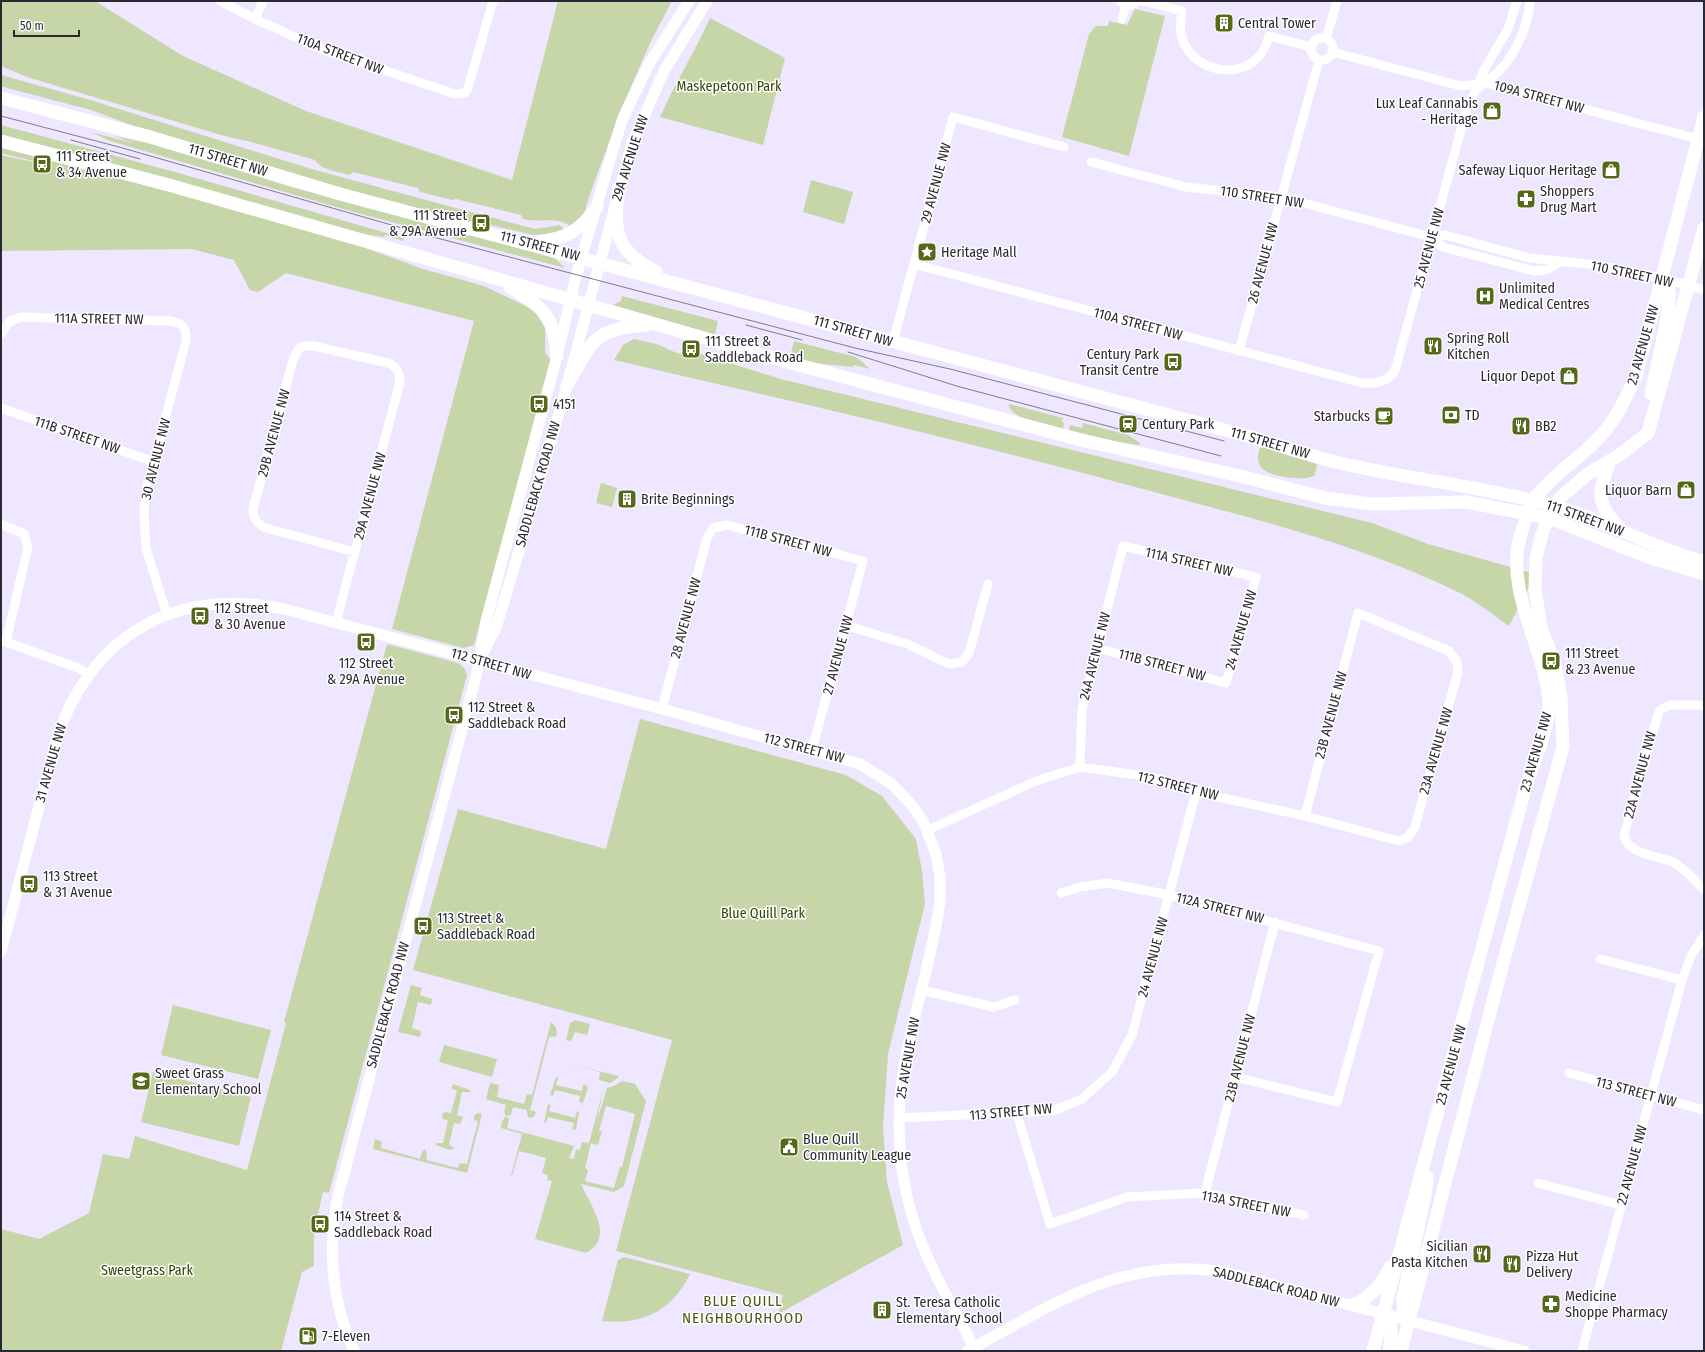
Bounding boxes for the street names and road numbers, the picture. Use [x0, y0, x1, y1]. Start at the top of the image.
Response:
street label: 110A STREET NW [294, 30, 386, 78]
street label: 109A STREET NW [1492, 77, 1586, 117]
street label: 29A AVENUE NW [608, 112, 652, 203]
street label: 111 STREET NW [186, 140, 270, 180]
street label: 29 AVENUE NW [917, 140, 955, 225]
street label: 110 STREET NW [1219, 182, 1305, 212]
street label: 25 AVENUE NW [1410, 206, 1448, 290]
street label: 26 AVENUE NW [1244, 220, 1282, 305]
street label: 111 STREET NW [498, 227, 582, 265]
street label: 110 STREET NW [1589, 257, 1675, 291]
street label: 23 AVENUE NW [1624, 303, 1663, 387]
street label: 110A STREET NW [1092, 304, 1185, 344]
street label: 111A STREET NW [54, 310, 144, 328]
street label: 111 STREET NW [811, 312, 895, 351]
street label: 29B AVENUE NW [254, 387, 294, 479]
street label: 111B STREET NW [32, 412, 123, 458]
street label: 30 AVENUE NW [138, 416, 174, 501]
street label: SADDLEBACK ROAD NW [512, 419, 564, 549]
street label: 111 STREET NW [1228, 424, 1312, 463]
street label: 29A AVENUE NW [350, 450, 390, 542]
street label: 111 STREET NW [1544, 496, 1627, 540]
street label: 111B STREET NW [743, 521, 834, 561]
street label: 111A STREET NW [1144, 544, 1235, 580]
street label: 28 AVENUE NW [667, 575, 705, 660]
street label: 24 AVENUE NW [1221, 588, 1261, 672]
street label: 24A AVENUE NW [1076, 610, 1114, 702]
street label: 27 AVENUE NW [819, 613, 857, 697]
street label: 112 STREET NW [449, 644, 534, 684]
street label: 111B STREET NW [1117, 645, 1208, 685]
street label: 23B AVENUE NW [1311, 669, 1351, 761]
street label: 23A AVENUE NW [1415, 705, 1457, 796]
street label: 23 AVENUE NW [1517, 710, 1556, 794]
street label: 31 AVENUE NW [32, 721, 70, 804]
street label: 112 STREET NW [762, 729, 847, 767]
street label: 22A AVENUE NW [1620, 729, 1660, 820]
street label: 112 STREET NW [1136, 768, 1221, 804]
street label: 112A STREET NW [1174, 889, 1266, 927]
street label: 24 AVENUE NW [1134, 915, 1172, 999]
street label: SADDLEBACK ROAD NW [363, 940, 413, 1070]
street label: 23B AVENUE NW [1221, 1012, 1259, 1104]
street label: 25 AVENUE NW [892, 1015, 924, 1100]
street label: 23 AVENUE NW [1432, 1023, 1470, 1107]
street label: 113 STREET NW [1594, 1073, 1679, 1111]
street label: 113 STREET NW [969, 1100, 1054, 1124]
street label: 22 AVENUE NW [1613, 1123, 1651, 1207]
street label: 113A STREET NW [1200, 1187, 1292, 1221]
street label: SADDLEBACK ROAD NW [1211, 1263, 1342, 1311]

